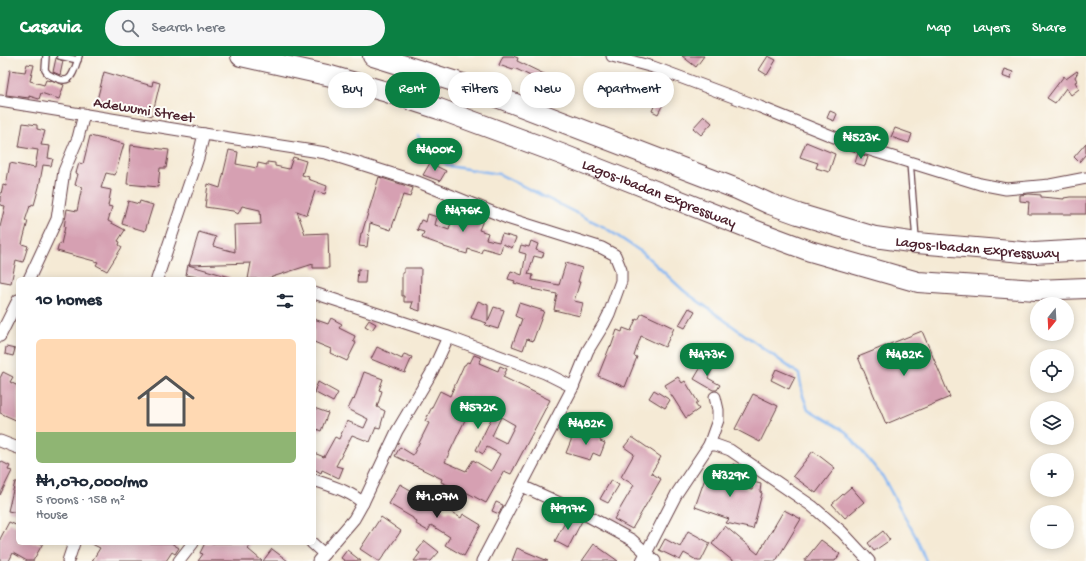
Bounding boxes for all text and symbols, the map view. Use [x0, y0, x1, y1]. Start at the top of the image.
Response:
search box [105, 10, 385, 46]
text: Casavia [20, 17, 81, 40]
icon: search [119, 17, 141, 39]
text: Search here [151, 19, 225, 37]
text: Map [927, 20, 951, 37]
text: Layers [973, 20, 1010, 37]
text: Share [1032, 20, 1066, 37]
chip: Buy [328, 72, 377, 108]
chip: Rent [385, 72, 440, 108]
chip: Filters [448, 72, 512, 108]
chip: New [520, 72, 575, 108]
chip: Apartment [583, 72, 674, 108]
street label: Adewumi Street [92, 94, 197, 128]
pin: ₦523K [833, 126, 889, 160]
text: ₦523K [843, 131, 879, 146]
pin: ₦400K [407, 138, 463, 172]
text: ₦400K [416, 143, 454, 158]
street label: Lagos-Ibadan Expressway [579, 156, 739, 233]
pin: ₦476K [435, 199, 491, 233]
text: ₦476K [445, 204, 481, 219]
street label: Lagos-Ibadan Expressway [894, 233, 1060, 264]
icon: filters [274, 290, 296, 312]
text: 10 homes [36, 291, 102, 311]
north arrow [1030, 297, 1074, 341]
map controls [1030, 297, 1074, 549]
pin: ₦473K [679, 343, 735, 377]
pin: ₦482K [876, 343, 932, 377]
text: ₦473K [689, 348, 725, 363]
text: ₦482K [886, 348, 922, 363]
button: locate [1030, 349, 1074, 393]
icon: home [130, 365, 202, 437]
pin: ₦572K [450, 396, 506, 430]
text: ₦572K [460, 401, 496, 416]
button: layers [1030, 401, 1074, 445]
pin: ₦482K [558, 412, 614, 446]
text: ₦482K [568, 417, 604, 432]
button: + [1030, 453, 1074, 497]
pin: ₦329K [702, 464, 758, 498]
text: ₦329K [712, 469, 748, 484]
text: ₦1,070,000/mo [36, 473, 148, 493]
pin: ₦1.07M [404, 485, 470, 519]
text: ₦1.07M [416, 490, 458, 505]
text: 5 rooms · 158 m² [36, 493, 125, 508]
pin: ₦917K [540, 497, 596, 531]
text: ₦917K [550, 502, 586, 517]
button: − [1030, 505, 1074, 549]
text: House [36, 508, 68, 523]

